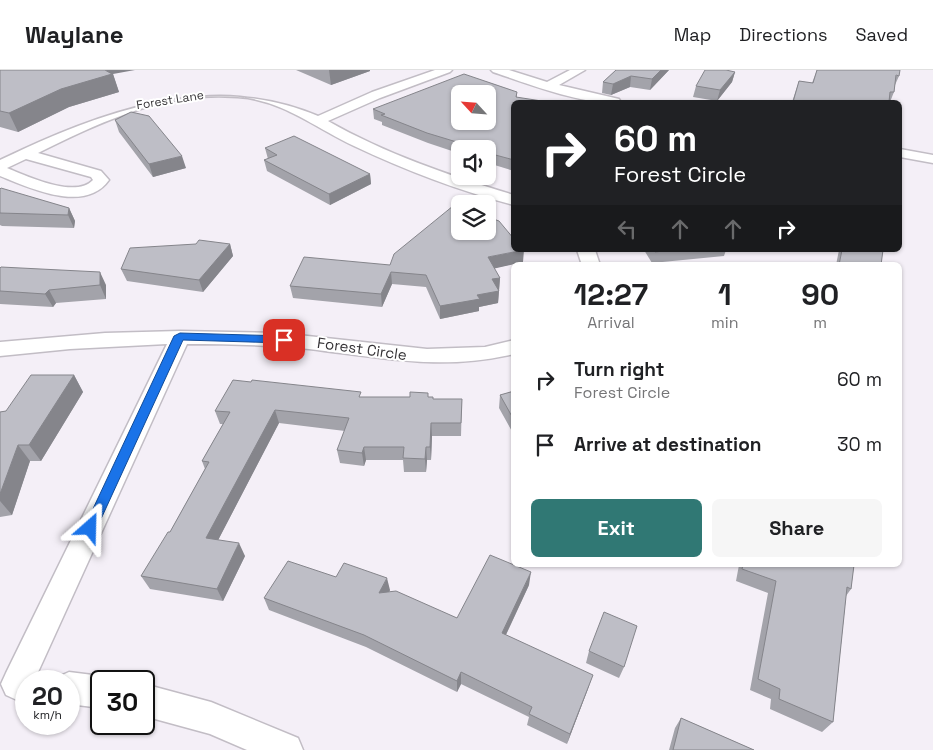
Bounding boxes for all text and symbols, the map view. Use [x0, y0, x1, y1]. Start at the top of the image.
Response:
text: Waylane [25, 19, 124, 50]
text: Map [674, 23, 711, 46]
text: Directions [739, 23, 828, 46]
text: Saved [856, 23, 908, 46]
north arrow [451, 85, 496, 130]
map controls [451, 85, 496, 240]
street label: Forest Lane [135, 87, 205, 113]
text: 60 m [614, 117, 697, 161]
icon: right [531, 120, 596, 185]
button: sound [451, 140, 496, 185]
text: Forest Circle [614, 160, 746, 188]
button: layers [451, 195, 496, 240]
icon: left [613, 215, 641, 243]
icon: ahead [666, 215, 694, 243]
icon: ahead [719, 215, 747, 243]
icon: right [772, 215, 800, 243]
text: 12:27 [574, 275, 648, 314]
text: 1 [718, 275, 732, 314]
text: 90 [801, 275, 839, 314]
text: Arrival [587, 312, 635, 333]
text: min [711, 312, 738, 333]
text: m [813, 312, 827, 333]
pin [263, 319, 305, 361]
icon: arrive [270, 326, 298, 354]
street label: Forest Circle [316, 333, 408, 364]
text: Turn right [574, 357, 664, 382]
icon: right [531, 366, 559, 394]
text: 60 m [837, 367, 882, 392]
text: Forest Circle [574, 382, 670, 403]
icon: arrive [531, 431, 559, 459]
text: Arrive at destination [574, 432, 762, 457]
text: 30 m [837, 432, 882, 457]
button: Exit [531, 499, 702, 557]
button: Share [712, 499, 882, 557]
position arrow [63, 501, 115, 553]
speed limit sign: 30 [90, 670, 155, 735]
text: 20 [32, 680, 63, 712]
text: km/h [33, 707, 62, 723]

